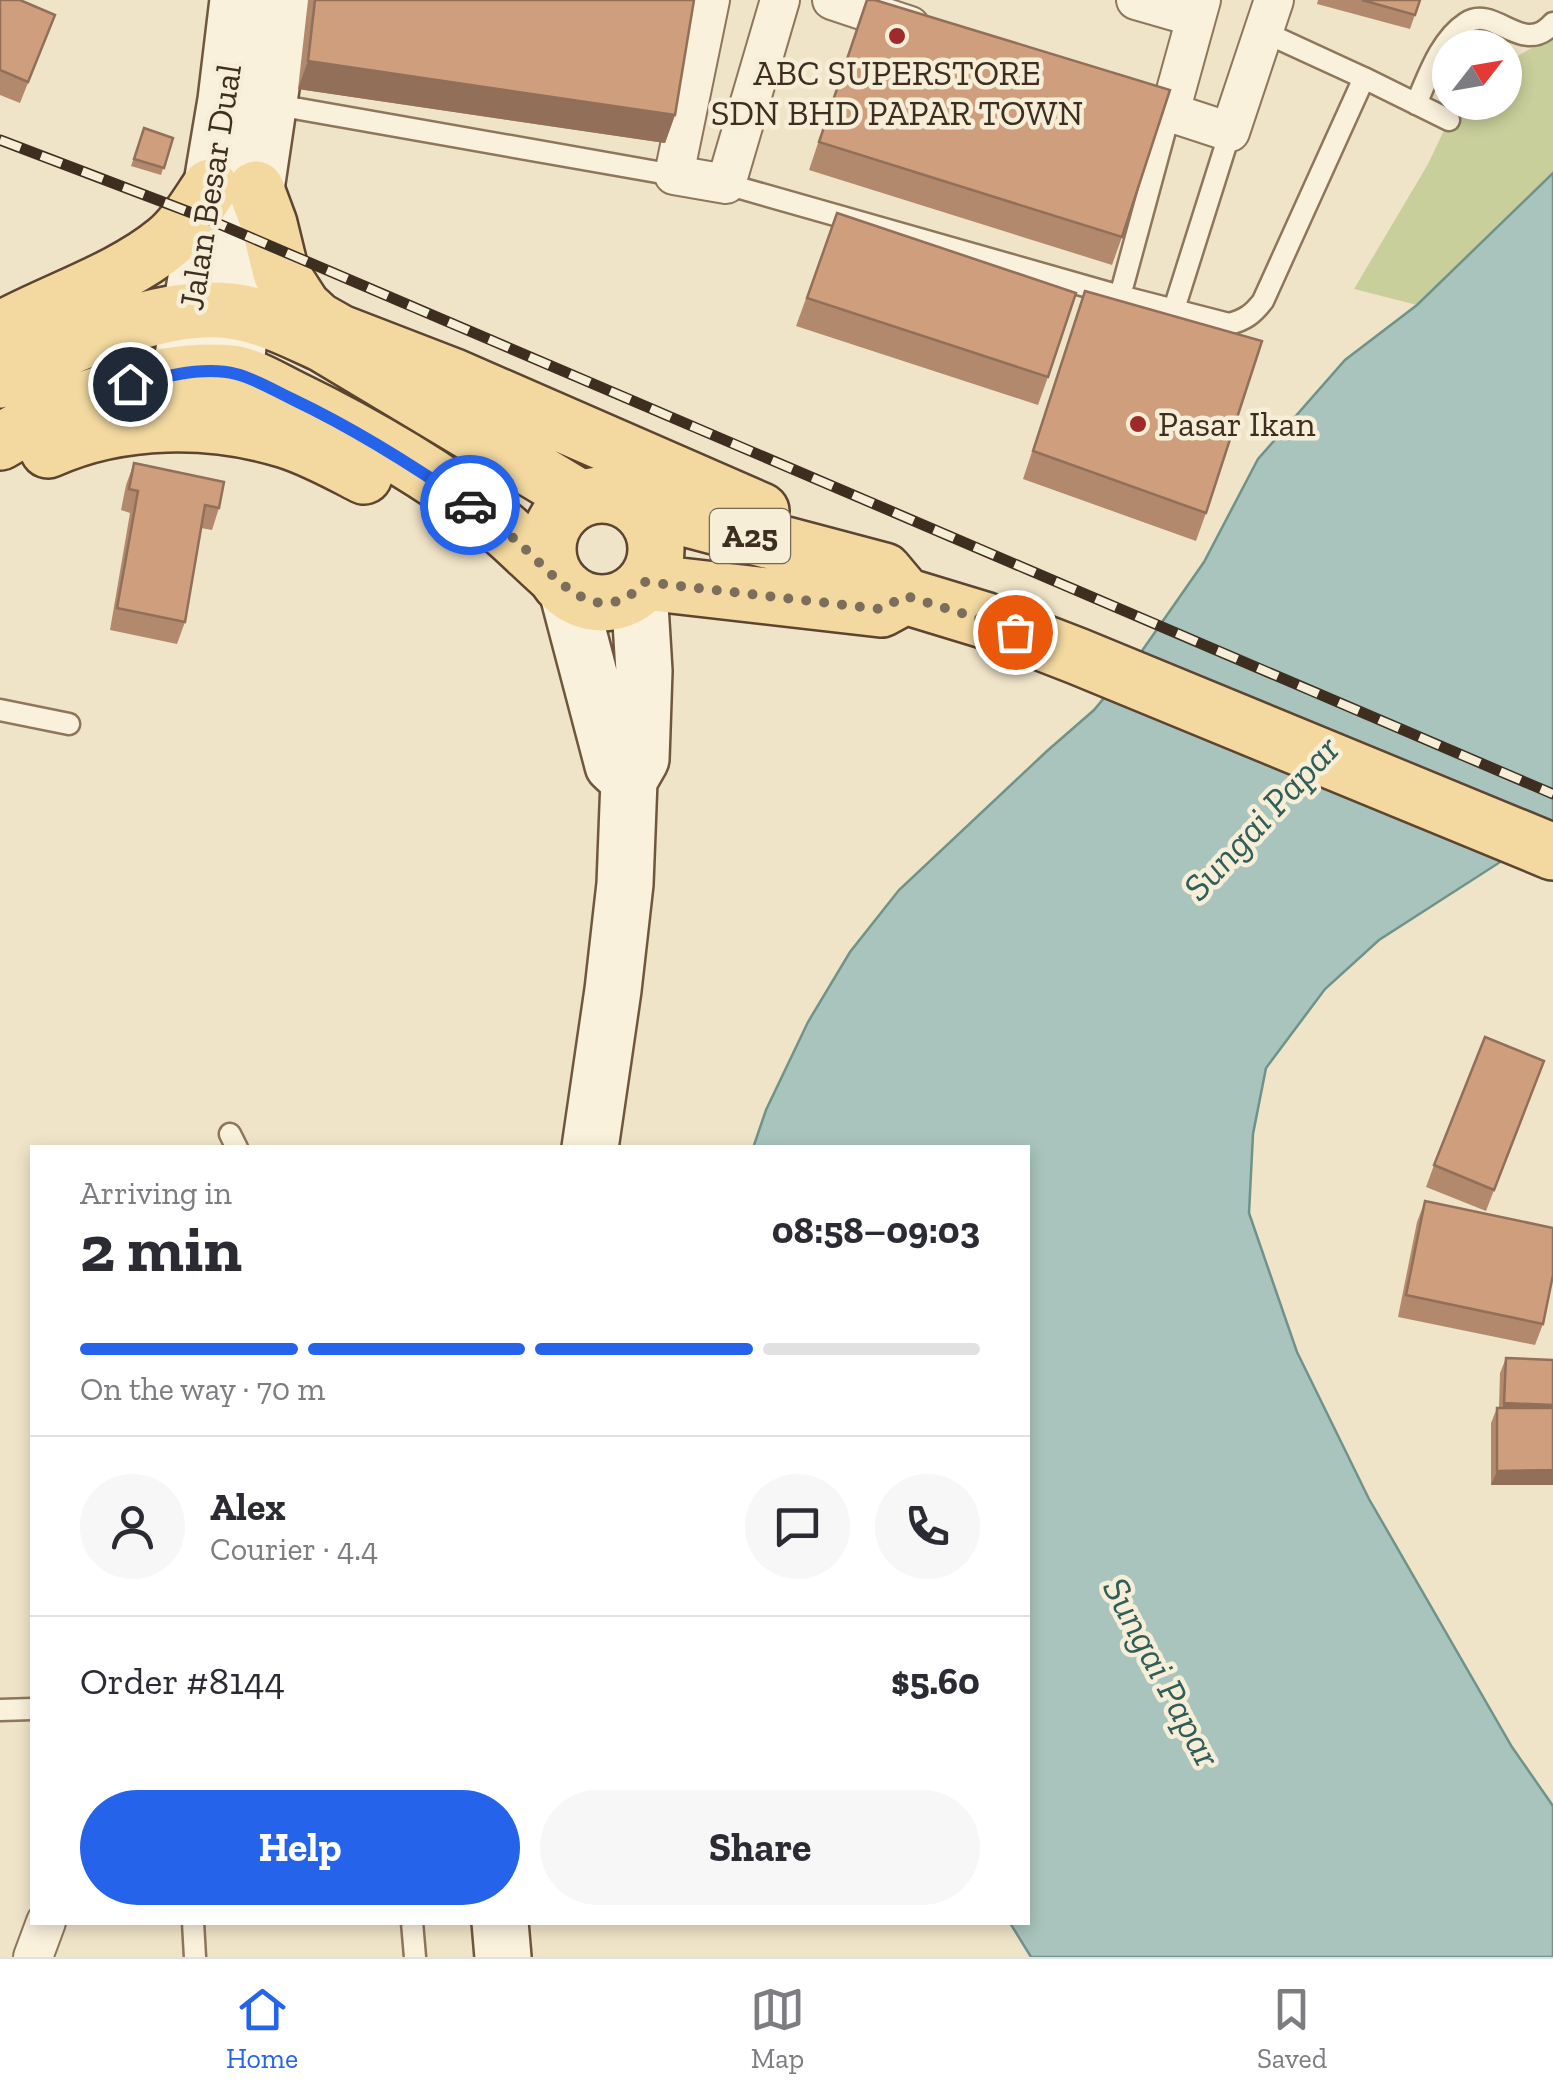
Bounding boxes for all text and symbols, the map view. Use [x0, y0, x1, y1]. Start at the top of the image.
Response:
marker: ABC SUPERSTORE SDN BHD PAPAR TOWN [886, 25, 908, 47]
north arrow [1432, 30, 1522, 120]
map controls [1432, 30, 1522, 120]
place label: ABC SUPERSTORE SDN BHD PAPAR TOWN [711, 52, 1083, 134]
street label: Jalan Besar Dual [170, 61, 250, 313]
pin [88, 342, 173, 427]
icon: home [103, 357, 158, 412]
place label: Pasar Ikan [1158, 403, 1316, 445]
marker: Pasar Ikan [1127, 413, 1149, 435]
courier [420, 455, 520, 555]
icon: car [443, 478, 498, 533]
road number: A25 [710, 509, 790, 563]
pin [973, 590, 1058, 675]
icon: bag [988, 605, 1043, 660]
water label: Sungai Papar [1173, 725, 1349, 910]
text: Arriving in [80, 1174, 232, 1212]
text: 08:58–09:03 [772, 1207, 980, 1253]
text: 2 min [80, 1210, 242, 1288]
text: On the way · 70 m [80, 1370, 325, 1408]
button: person [80, 1474, 185, 1579]
button: chat [745, 1474, 850, 1579]
button: phone [875, 1474, 980, 1579]
text: Alex [210, 1484, 286, 1530]
text: Courier · 4.4 [210, 1530, 378, 1568]
water label: Sungai Papar [1093, 1569, 1232, 1776]
text: Order #8144 [80, 1658, 285, 1704]
text: $5.60 [891, 1658, 980, 1704]
button: Help [80, 1790, 520, 1905]
button: Share [540, 1790, 980, 1905]
tab: Home [226, 1982, 298, 2075]
tab: Map [750, 1982, 805, 2075]
tab: Saved [1257, 1982, 1327, 2075]

